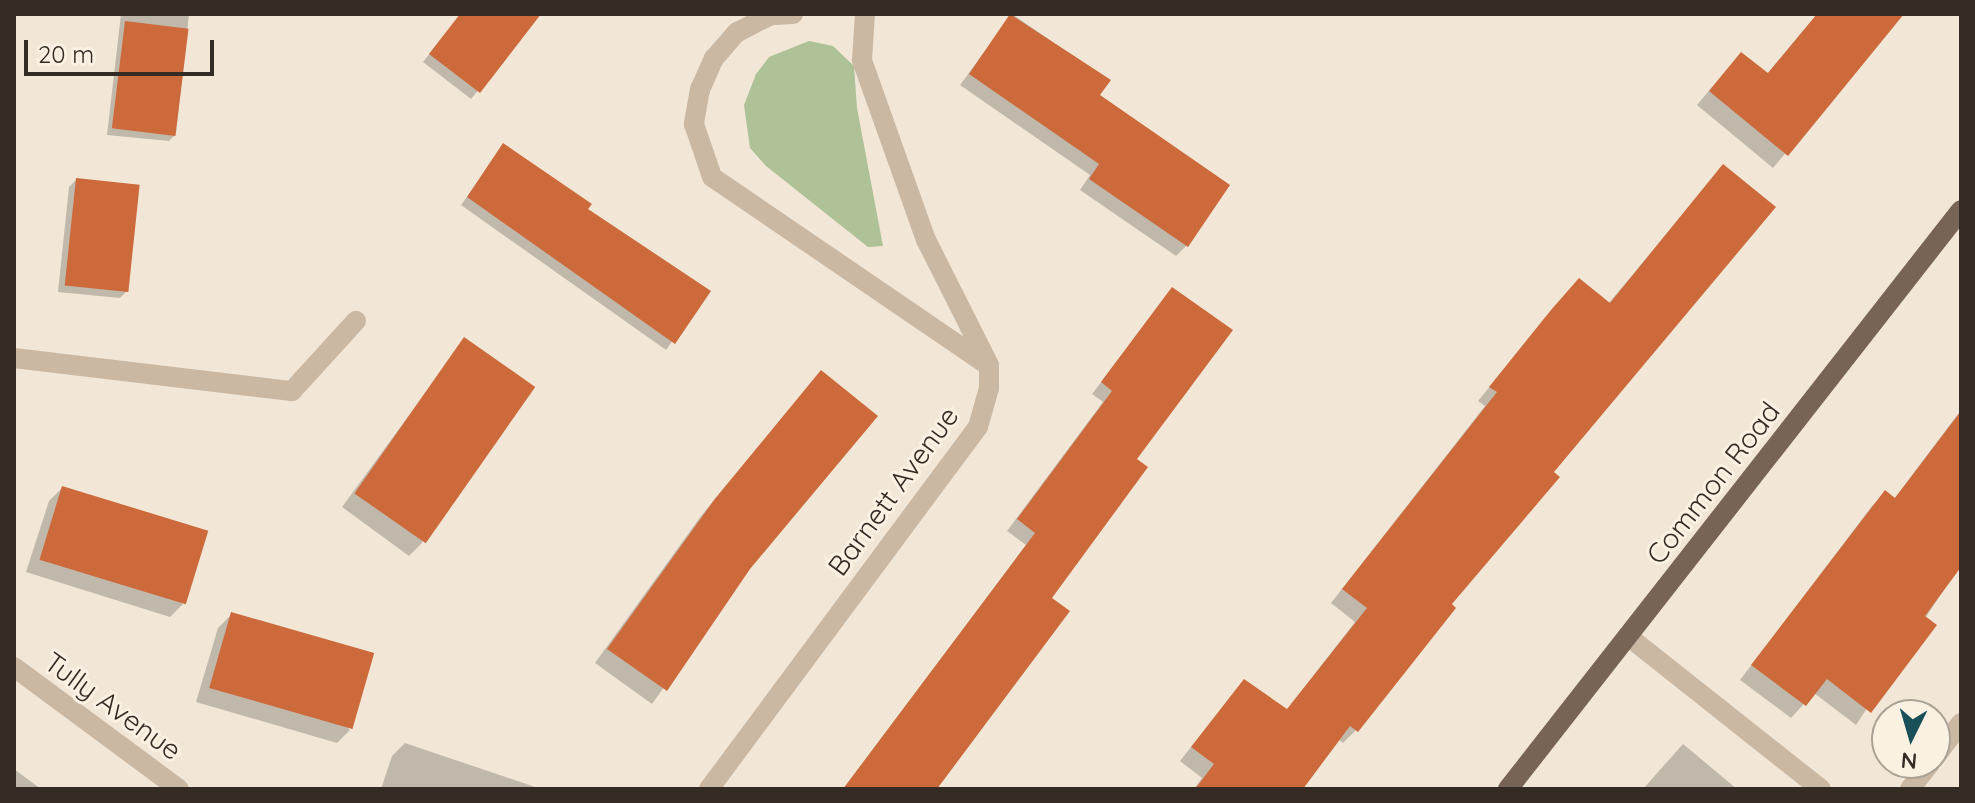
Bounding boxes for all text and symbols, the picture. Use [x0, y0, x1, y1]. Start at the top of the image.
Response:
scale bar [28, 24, 218, 74]
text: 20 m [38, 39, 94, 69]
street label: Common Road [1639, 395, 1787, 571]
street label: Barnett Avenue [821, 400, 965, 582]
street label: Tully Avenue [38, 645, 188, 767]
north arrow [1871, 699, 1951, 779]
text: N [1900, 746, 1918, 776]

